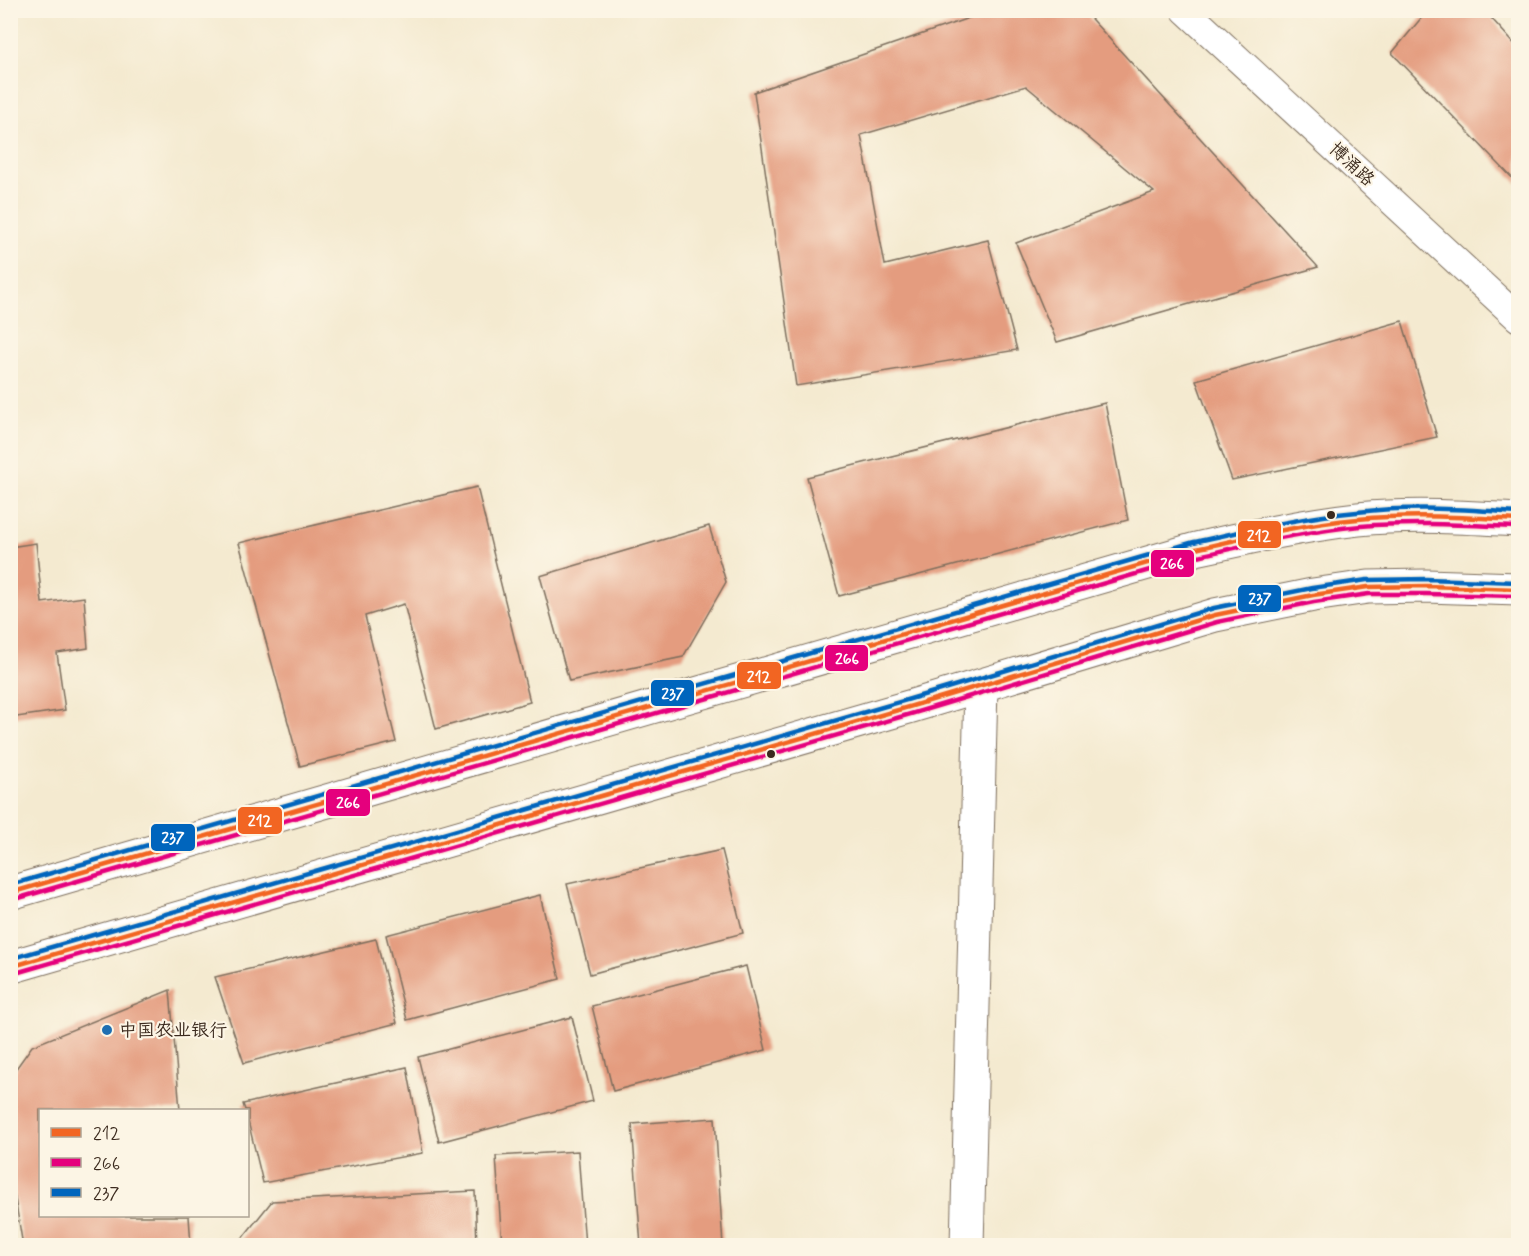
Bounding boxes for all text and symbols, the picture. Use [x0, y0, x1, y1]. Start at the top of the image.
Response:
street label: 博涌路 [1323, 138, 1379, 192]
unlabelled marker [1325, 509, 1337, 521]
line badge: 212 [1237, 520, 1282, 549]
text: 212 [1247, 526, 1272, 547]
line badge: 266 [1150, 549, 1195, 578]
text: 266 [1160, 554, 1185, 575]
line badge: 237 [1237, 584, 1282, 613]
text: 237 [1248, 589, 1272, 610]
line badge: 266 [824, 644, 869, 672]
text: 266 [835, 649, 860, 670]
line badge: 212 [736, 661, 782, 690]
text: 212 [747, 667, 772, 688]
line badge: 237 [650, 679, 695, 707]
text: 237 [661, 684, 685, 705]
unlabelled marker [765, 748, 777, 760]
line badge: 266 [325, 788, 371, 817]
text: 266 [336, 793, 361, 814]
line badge: 212 [237, 806, 283, 835]
text: 212 [248, 811, 273, 832]
line badge: 237 [150, 823, 196, 852]
text: 237 [161, 828, 185, 849]
place label: 中国农业银行 [119, 1019, 227, 1043]
marker: 中国农业银行 [100, 1023, 114, 1037]
legend [39, 1109, 249, 1217]
text: 212 [93, 1122, 121, 1146]
text: 266 [93, 1152, 120, 1176]
text: 237 [93, 1182, 119, 1206]

